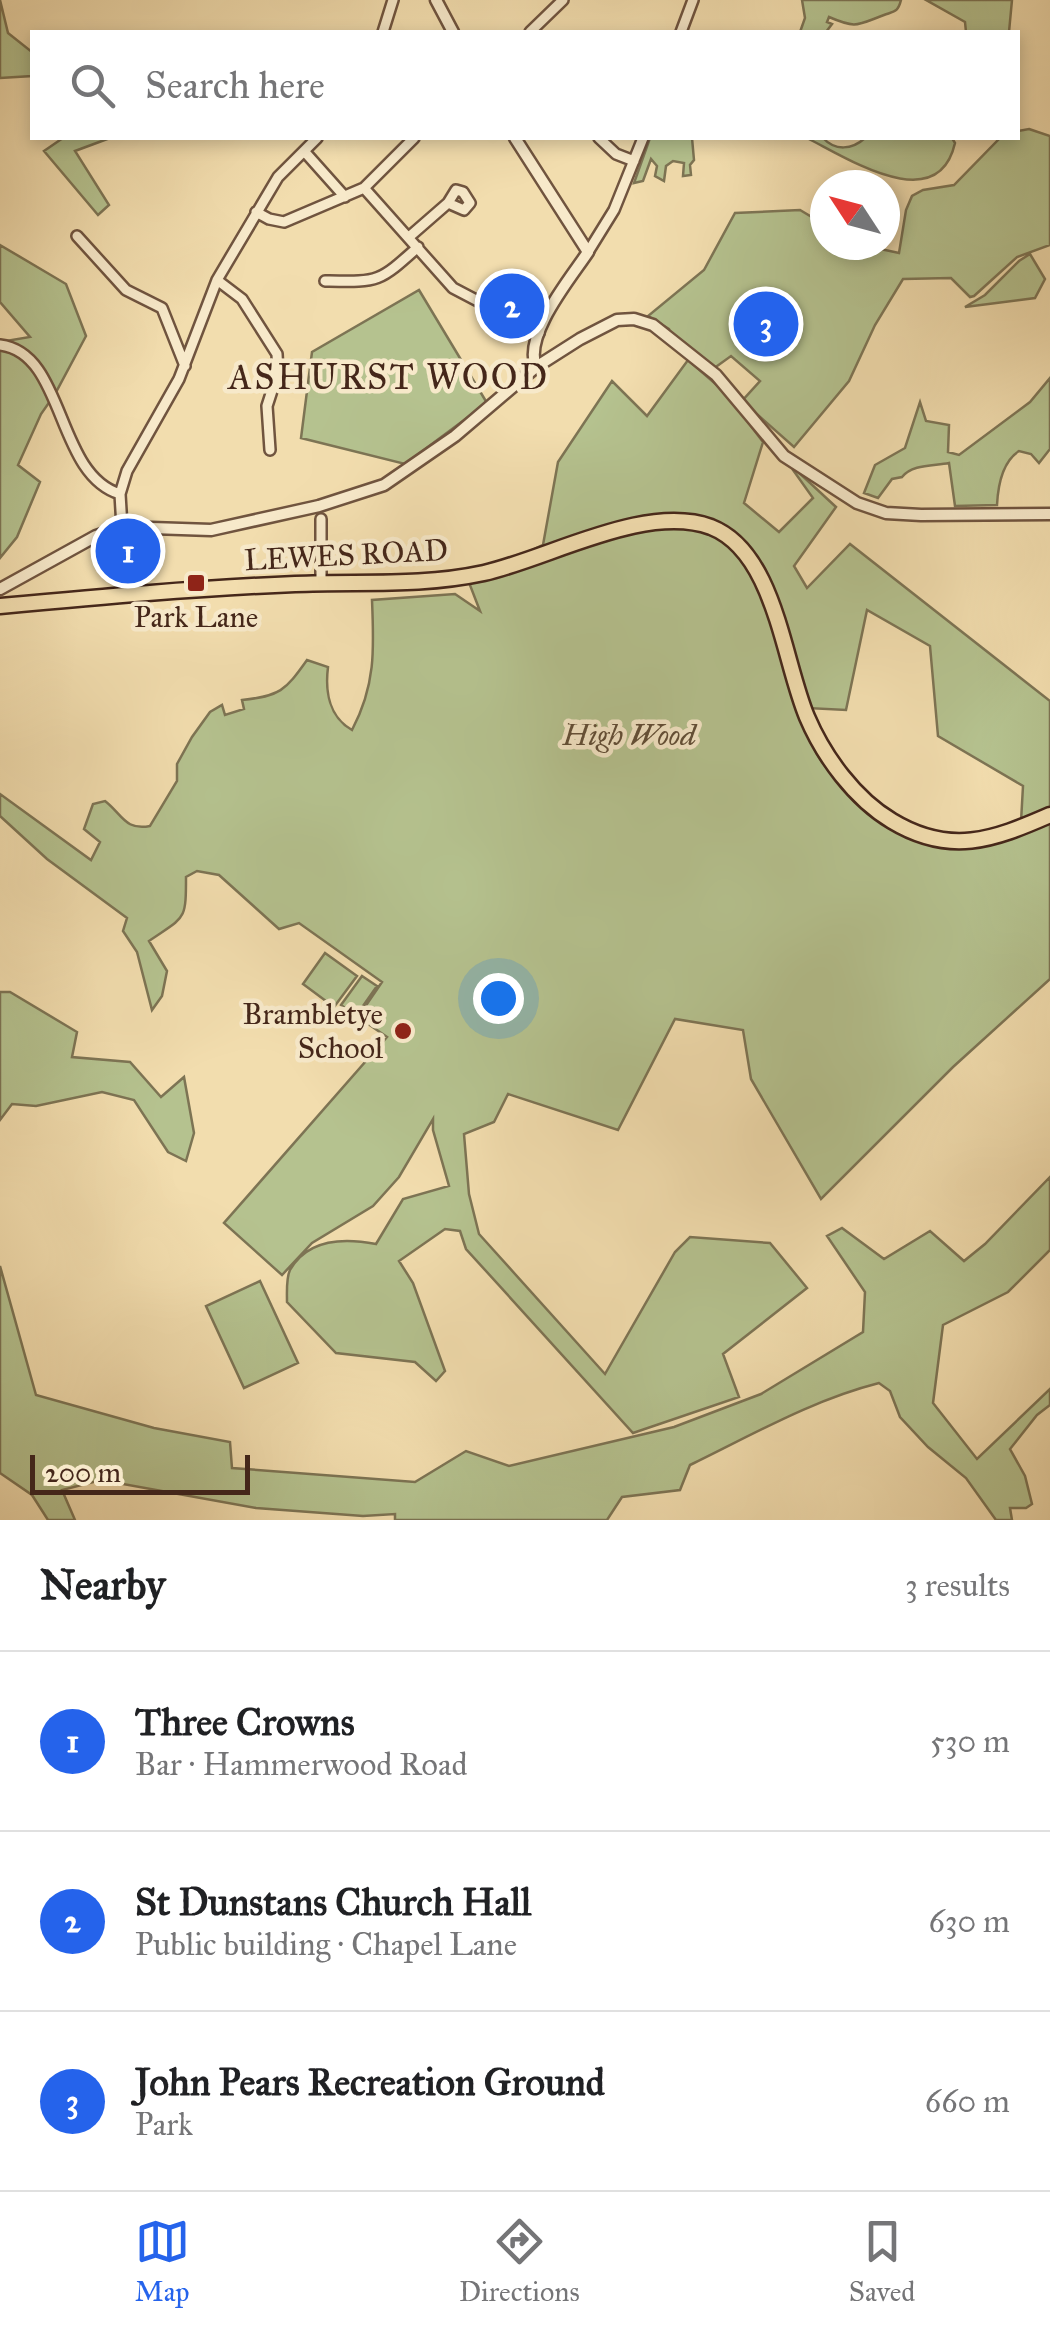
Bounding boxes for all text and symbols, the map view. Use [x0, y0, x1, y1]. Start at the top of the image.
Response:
search box [30, 30, 1020, 140]
icon: search [65, 58, 120, 113]
text: Search here [145, 62, 325, 108]
north arrow [810, 170, 900, 260]
pin: 2 [480, 268, 544, 344]
pin: 3 [734, 286, 798, 362]
district label: ASHURST WOOD [226, 356, 550, 399]
pin: 1 [96, 514, 160, 588]
street label: LEWES ROAD [243, 532, 449, 578]
marker: Park Lane [185, 572, 207, 594]
place label: Park Lane [134, 599, 258, 635]
park label: High Wood [561, 717, 698, 753]
your location [473, 973, 524, 1024]
place label: Brambletye School [243, 996, 384, 1066]
marker: Brambletye School [392, 1020, 414, 1042]
scale bar [30, 1450, 250, 1494]
text: 200 m [45, 1455, 121, 1490]
text: Nearby [40, 1559, 165, 1611]
text: 3 results [905, 1566, 1010, 1605]
text: Three Crowns [135, 1699, 355, 1745]
text: 1 [66, 1722, 79, 1761]
text: 530 m [930, 1722, 1010, 1761]
text: Bar · Hammerwood Road [135, 1745, 468, 1784]
text: St Dunstans Church Hall [135, 1879, 531, 1925]
text: 2 [65, 1902, 80, 1941]
text: 630 m [928, 1902, 1010, 1941]
text: Public building · Chapel Lane [135, 1925, 517, 1964]
text: John Pears Recreation Ground [135, 2059, 605, 2105]
text: 3 [66, 2082, 79, 2121]
text: 660 m [925, 2082, 1010, 2121]
text: Park [135, 2105, 193, 2144]
tab: Map [135, 2214, 190, 2309]
tab: Directions [459, 2214, 580, 2309]
tab: Saved [849, 2214, 915, 2309]

